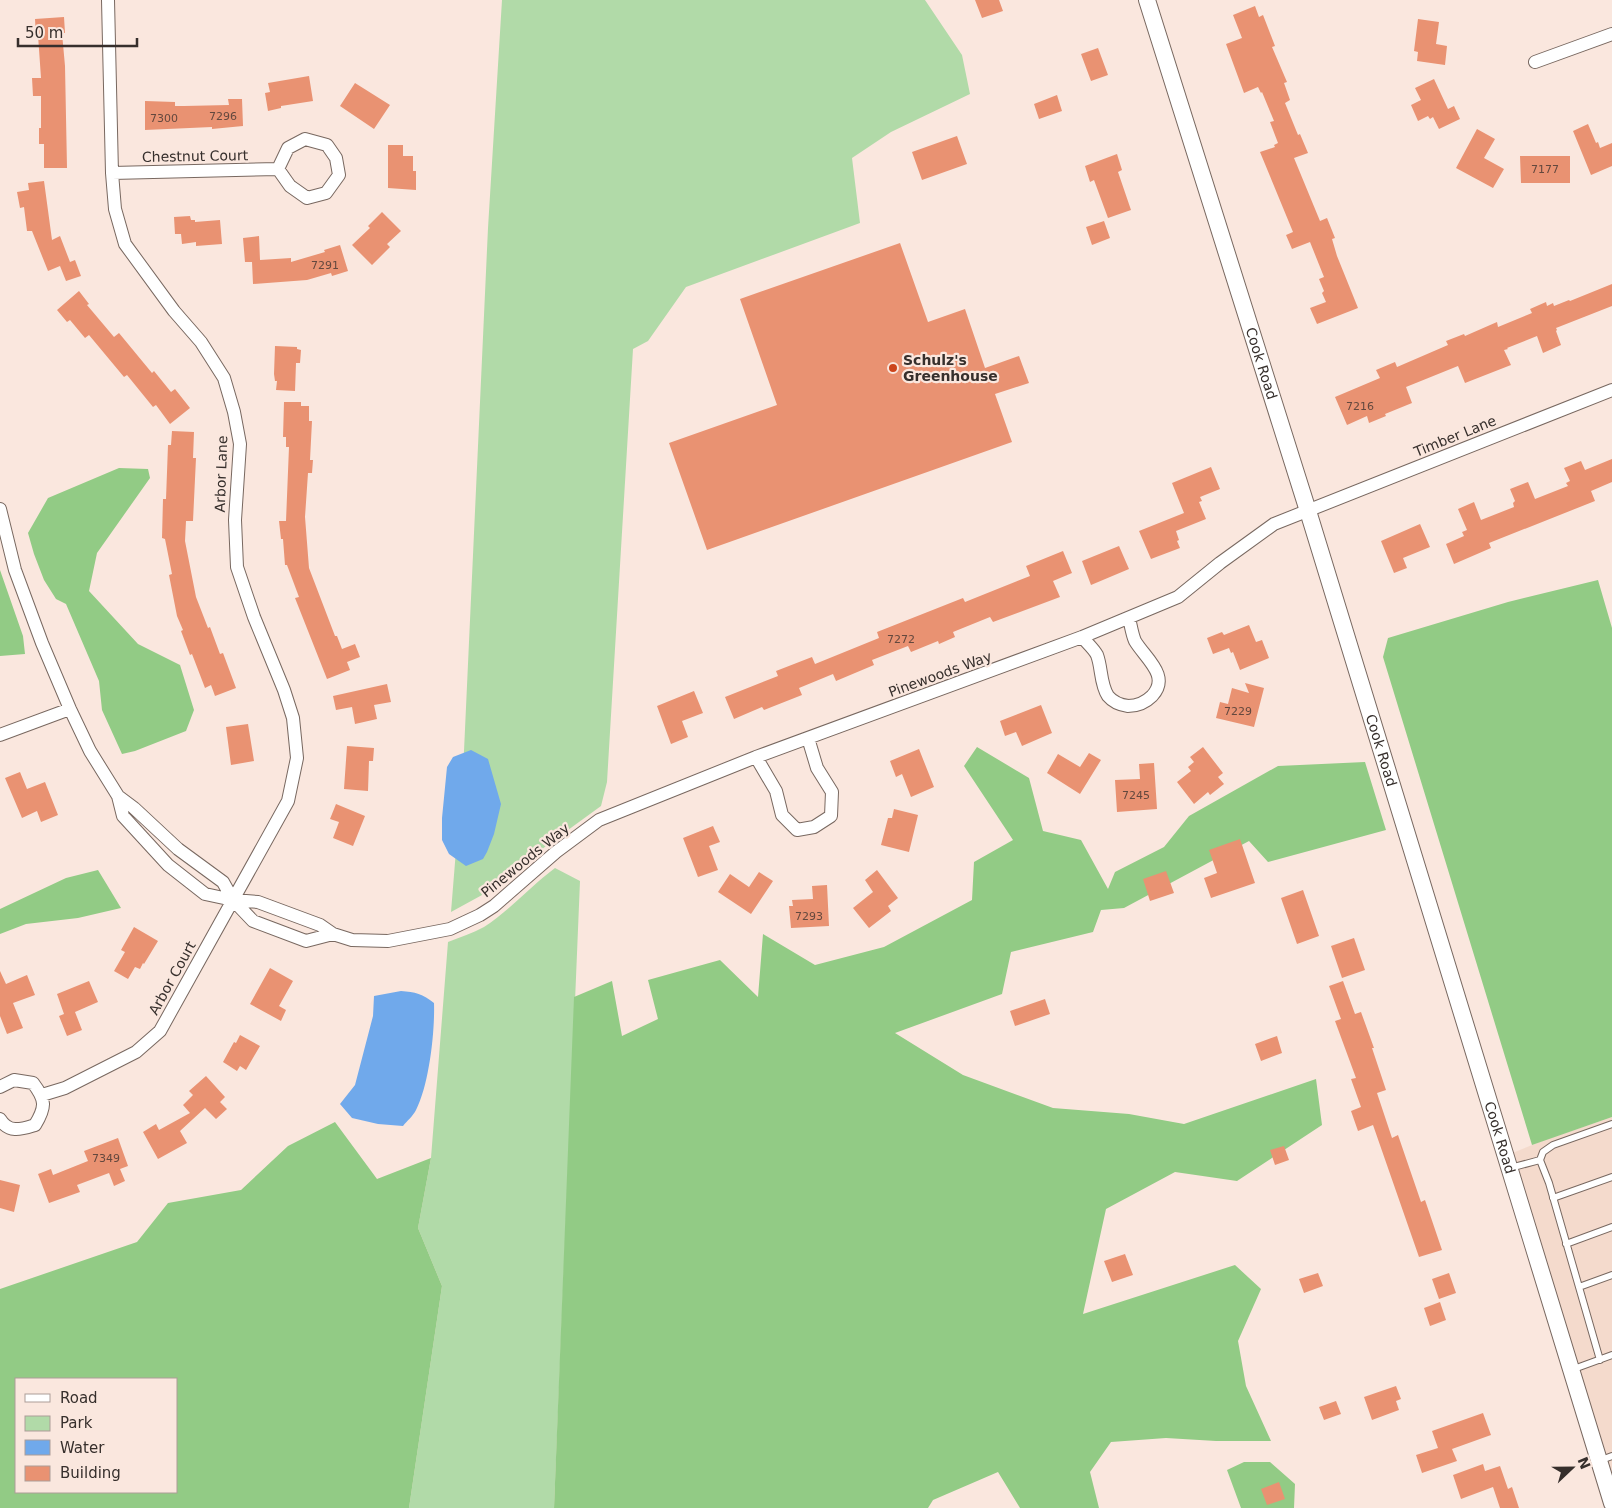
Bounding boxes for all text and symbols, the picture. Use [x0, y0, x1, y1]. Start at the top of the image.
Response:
scale bar [18, 15, 136, 47]
text: 50 m [25, 24, 63, 42]
house number: 7296 [209, 110, 237, 123]
house number: 7300 [150, 112, 178, 125]
street label: Chestnut Court [142, 147, 249, 165]
house number: 7177 [1531, 163, 1559, 176]
house number: 7291 [311, 259, 339, 272]
street label: Cook Road [1243, 325, 1280, 401]
place label: Schulz's Greenhouse [903, 352, 998, 384]
marker: Schulz's Greenhouse [887, 362, 899, 374]
house number: 7216 [1346, 400, 1374, 413]
street label: Timber Lane [1411, 412, 1498, 460]
street label: Arbor Lane [212, 435, 230, 513]
house number: 7272 [887, 633, 915, 646]
street label: Pinewoods Way [886, 648, 994, 700]
house number: 7229 [1224, 705, 1252, 718]
street label: Cook Road [1363, 712, 1400, 788]
house number: 7245 [1122, 789, 1150, 802]
street label: Pinewoods Way [478, 820, 572, 900]
house number: 7293 [795, 910, 823, 923]
street label: Arbor Court [145, 938, 199, 1017]
street label: Cook Road [1481, 1099, 1519, 1176]
house number: 7349 [92, 1152, 120, 1165]
legend [15, 1378, 178, 1493]
text: Road [60, 1389, 98, 1407]
text: Park [60, 1414, 93, 1432]
text: Water [60, 1439, 105, 1457]
north arrow [1547, 1443, 1597, 1493]
text: N [1574, 1455, 1594, 1472]
text: Building [60, 1464, 121, 1482]

